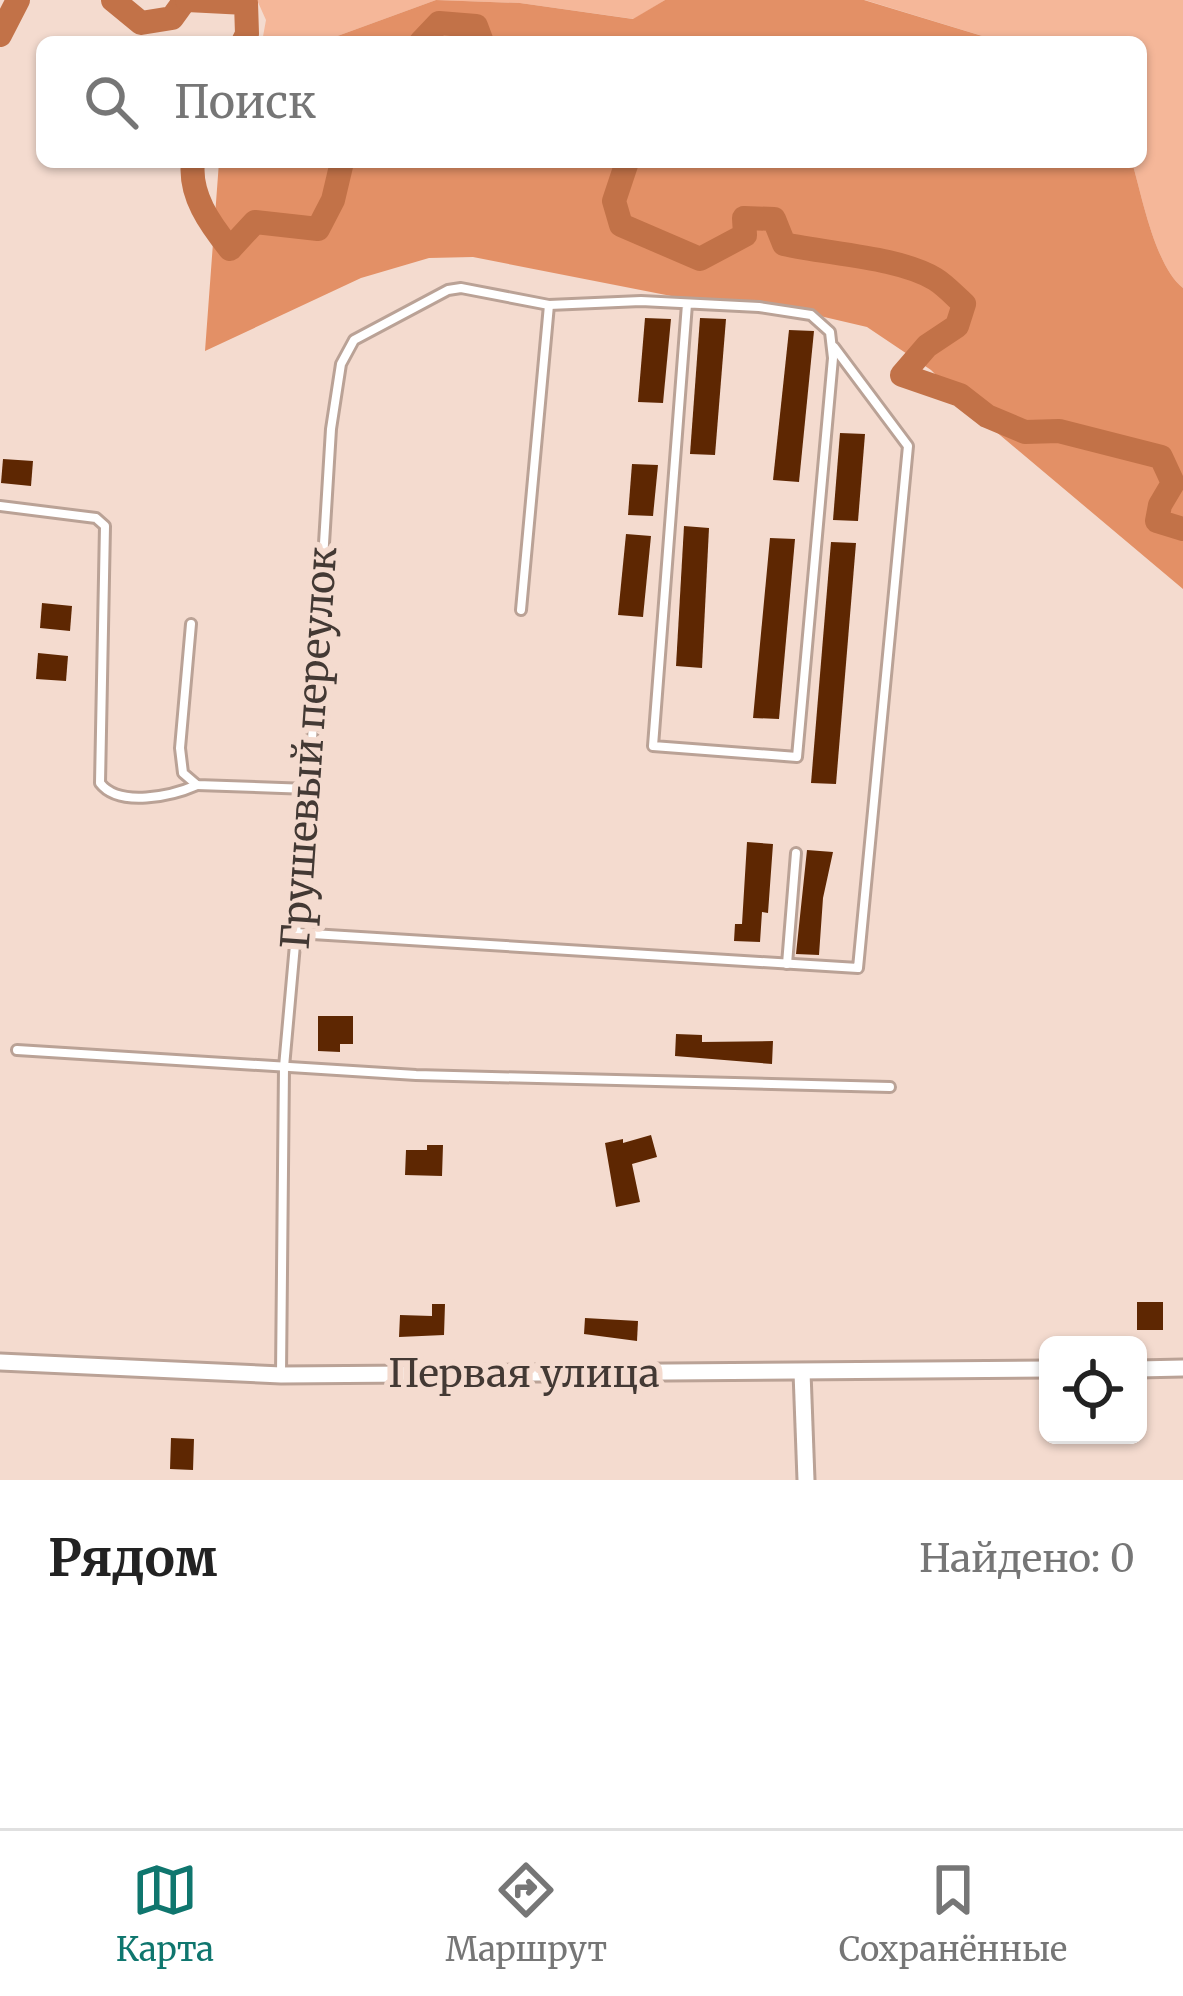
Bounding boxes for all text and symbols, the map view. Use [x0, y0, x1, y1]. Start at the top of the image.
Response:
search box [36, 36, 1147, 168]
icon: search [78, 69, 144, 135]
text: Поиск [174, 74, 316, 130]
street label: Грушевый переулок [270, 545, 348, 951]
map controls [1039, 1336, 1147, 1444]
button: locate [1039, 1336, 1147, 1444]
street label: Первая улица [388, 1349, 660, 1398]
text: Рядом [48, 1526, 217, 1590]
text: Найдено: 0 [919, 1534, 1135, 1583]
tab: Карта [116, 1857, 214, 1970]
tab: Маршрут [445, 1857, 607, 1970]
tab: Сохранённые [839, 1857, 1067, 1970]

